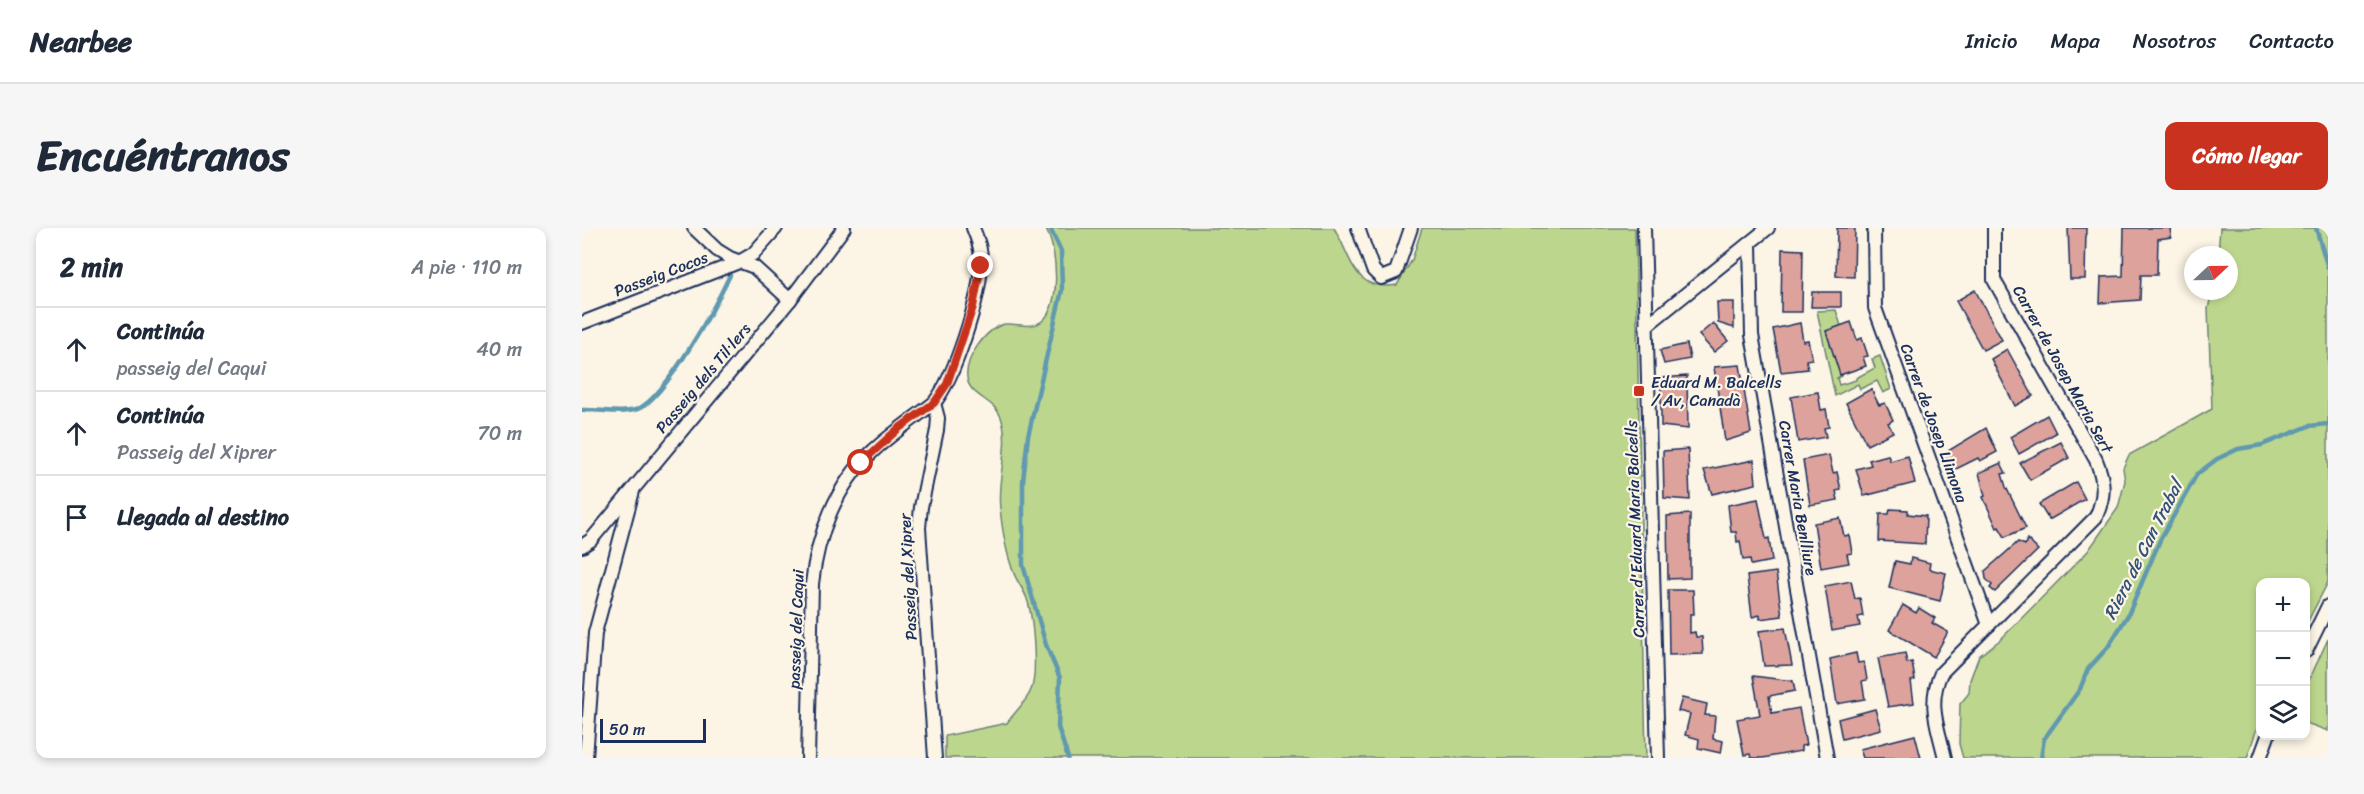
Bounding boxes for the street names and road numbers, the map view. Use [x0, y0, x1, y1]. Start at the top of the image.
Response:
street label: Passeig Cocos [610, 243, 713, 305]
street label: Carrer de Josep Maria Sert [2005, 280, 2122, 459]
street label: Passeig dels Til·lers [648, 316, 759, 440]
street label: Carrer de Josep Llimona [1892, 339, 1977, 508]
street label: Carrer Maria Benlliure [1770, 418, 1826, 578]
street label: Carrer d'Eduard Maria Balcells [1617, 419, 1653, 638]
street label: Passeig del Xiprer [890, 511, 926, 641]
street label: passeig del Caqui [779, 568, 813, 690]

